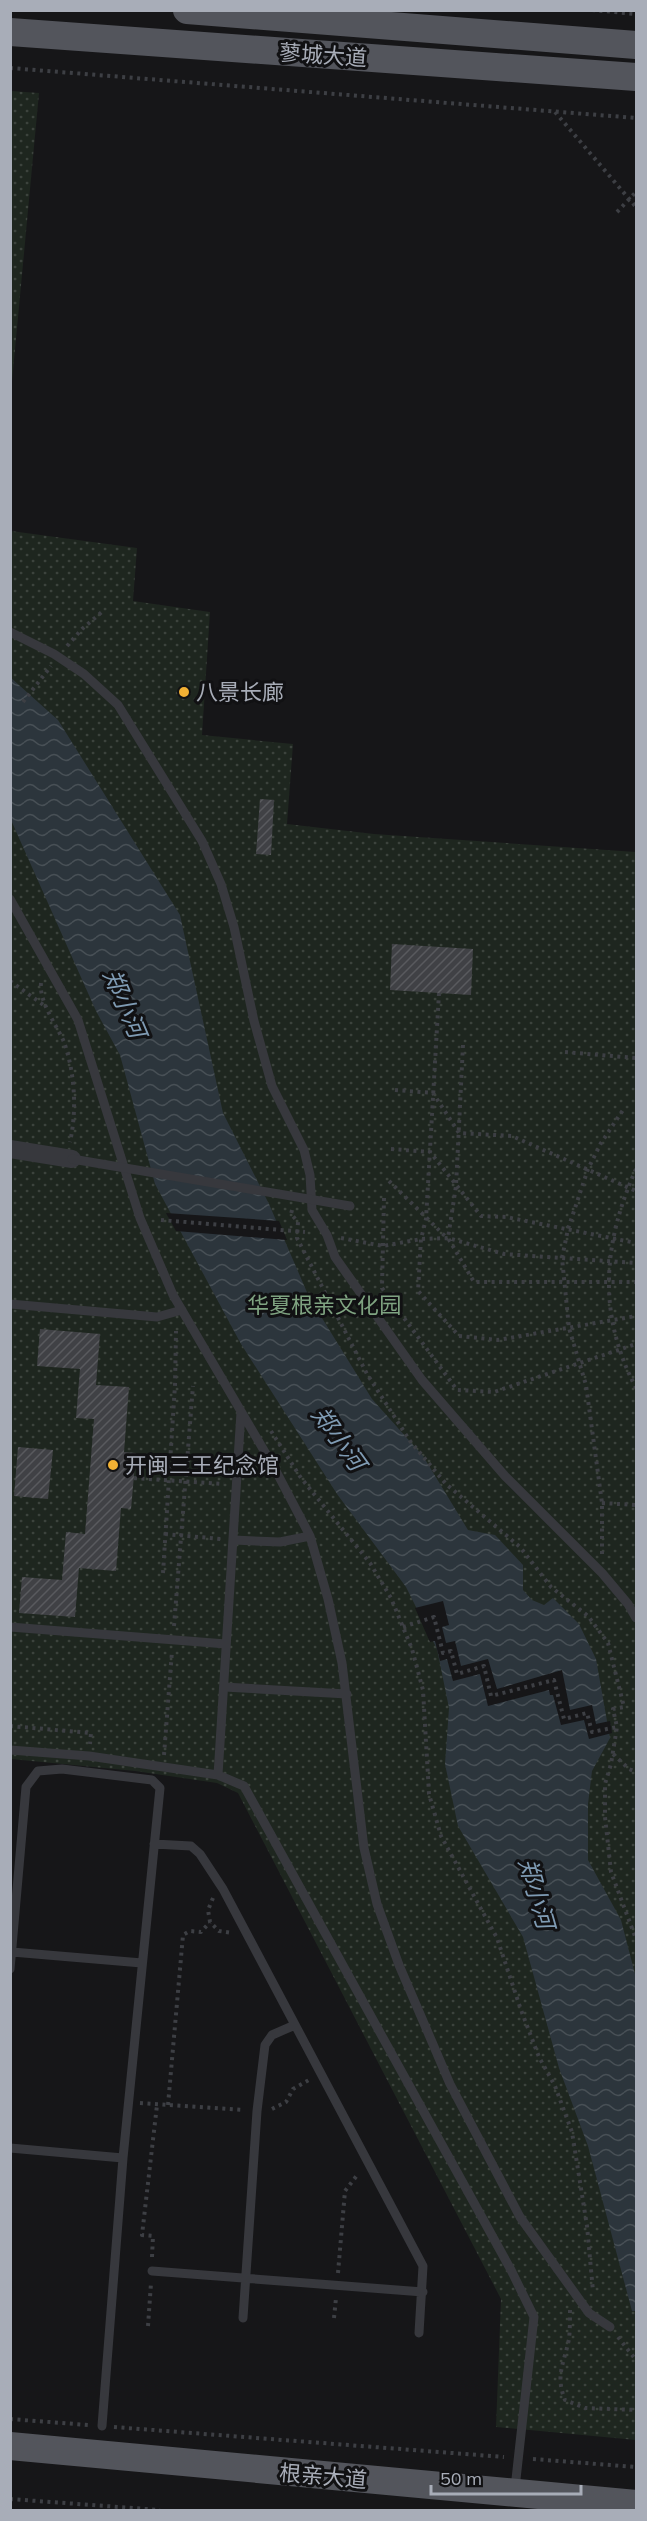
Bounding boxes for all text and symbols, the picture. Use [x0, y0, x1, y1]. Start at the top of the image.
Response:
street label: 蓼城大道 [278, 38, 368, 72]
place label: 八景长廊 [196, 678, 284, 706]
marker: 八景长廊 [177, 685, 191, 699]
water label: 郑小河 [97, 964, 154, 1046]
park label: 华夏根亲文化园 [247, 1291, 401, 1319]
water label: 郑小河 [306, 1400, 375, 1479]
place label: 开闽三王纪念馆 [125, 1451, 279, 1479]
marker: 开闽三王纪念馆 [106, 1458, 120, 1472]
water label: 郑小河 [513, 1854, 562, 1936]
street label: 根亲大道 [278, 2458, 368, 2494]
scale bar [431, 2458, 581, 2496]
text: 50 m [440, 2467, 482, 2490]

